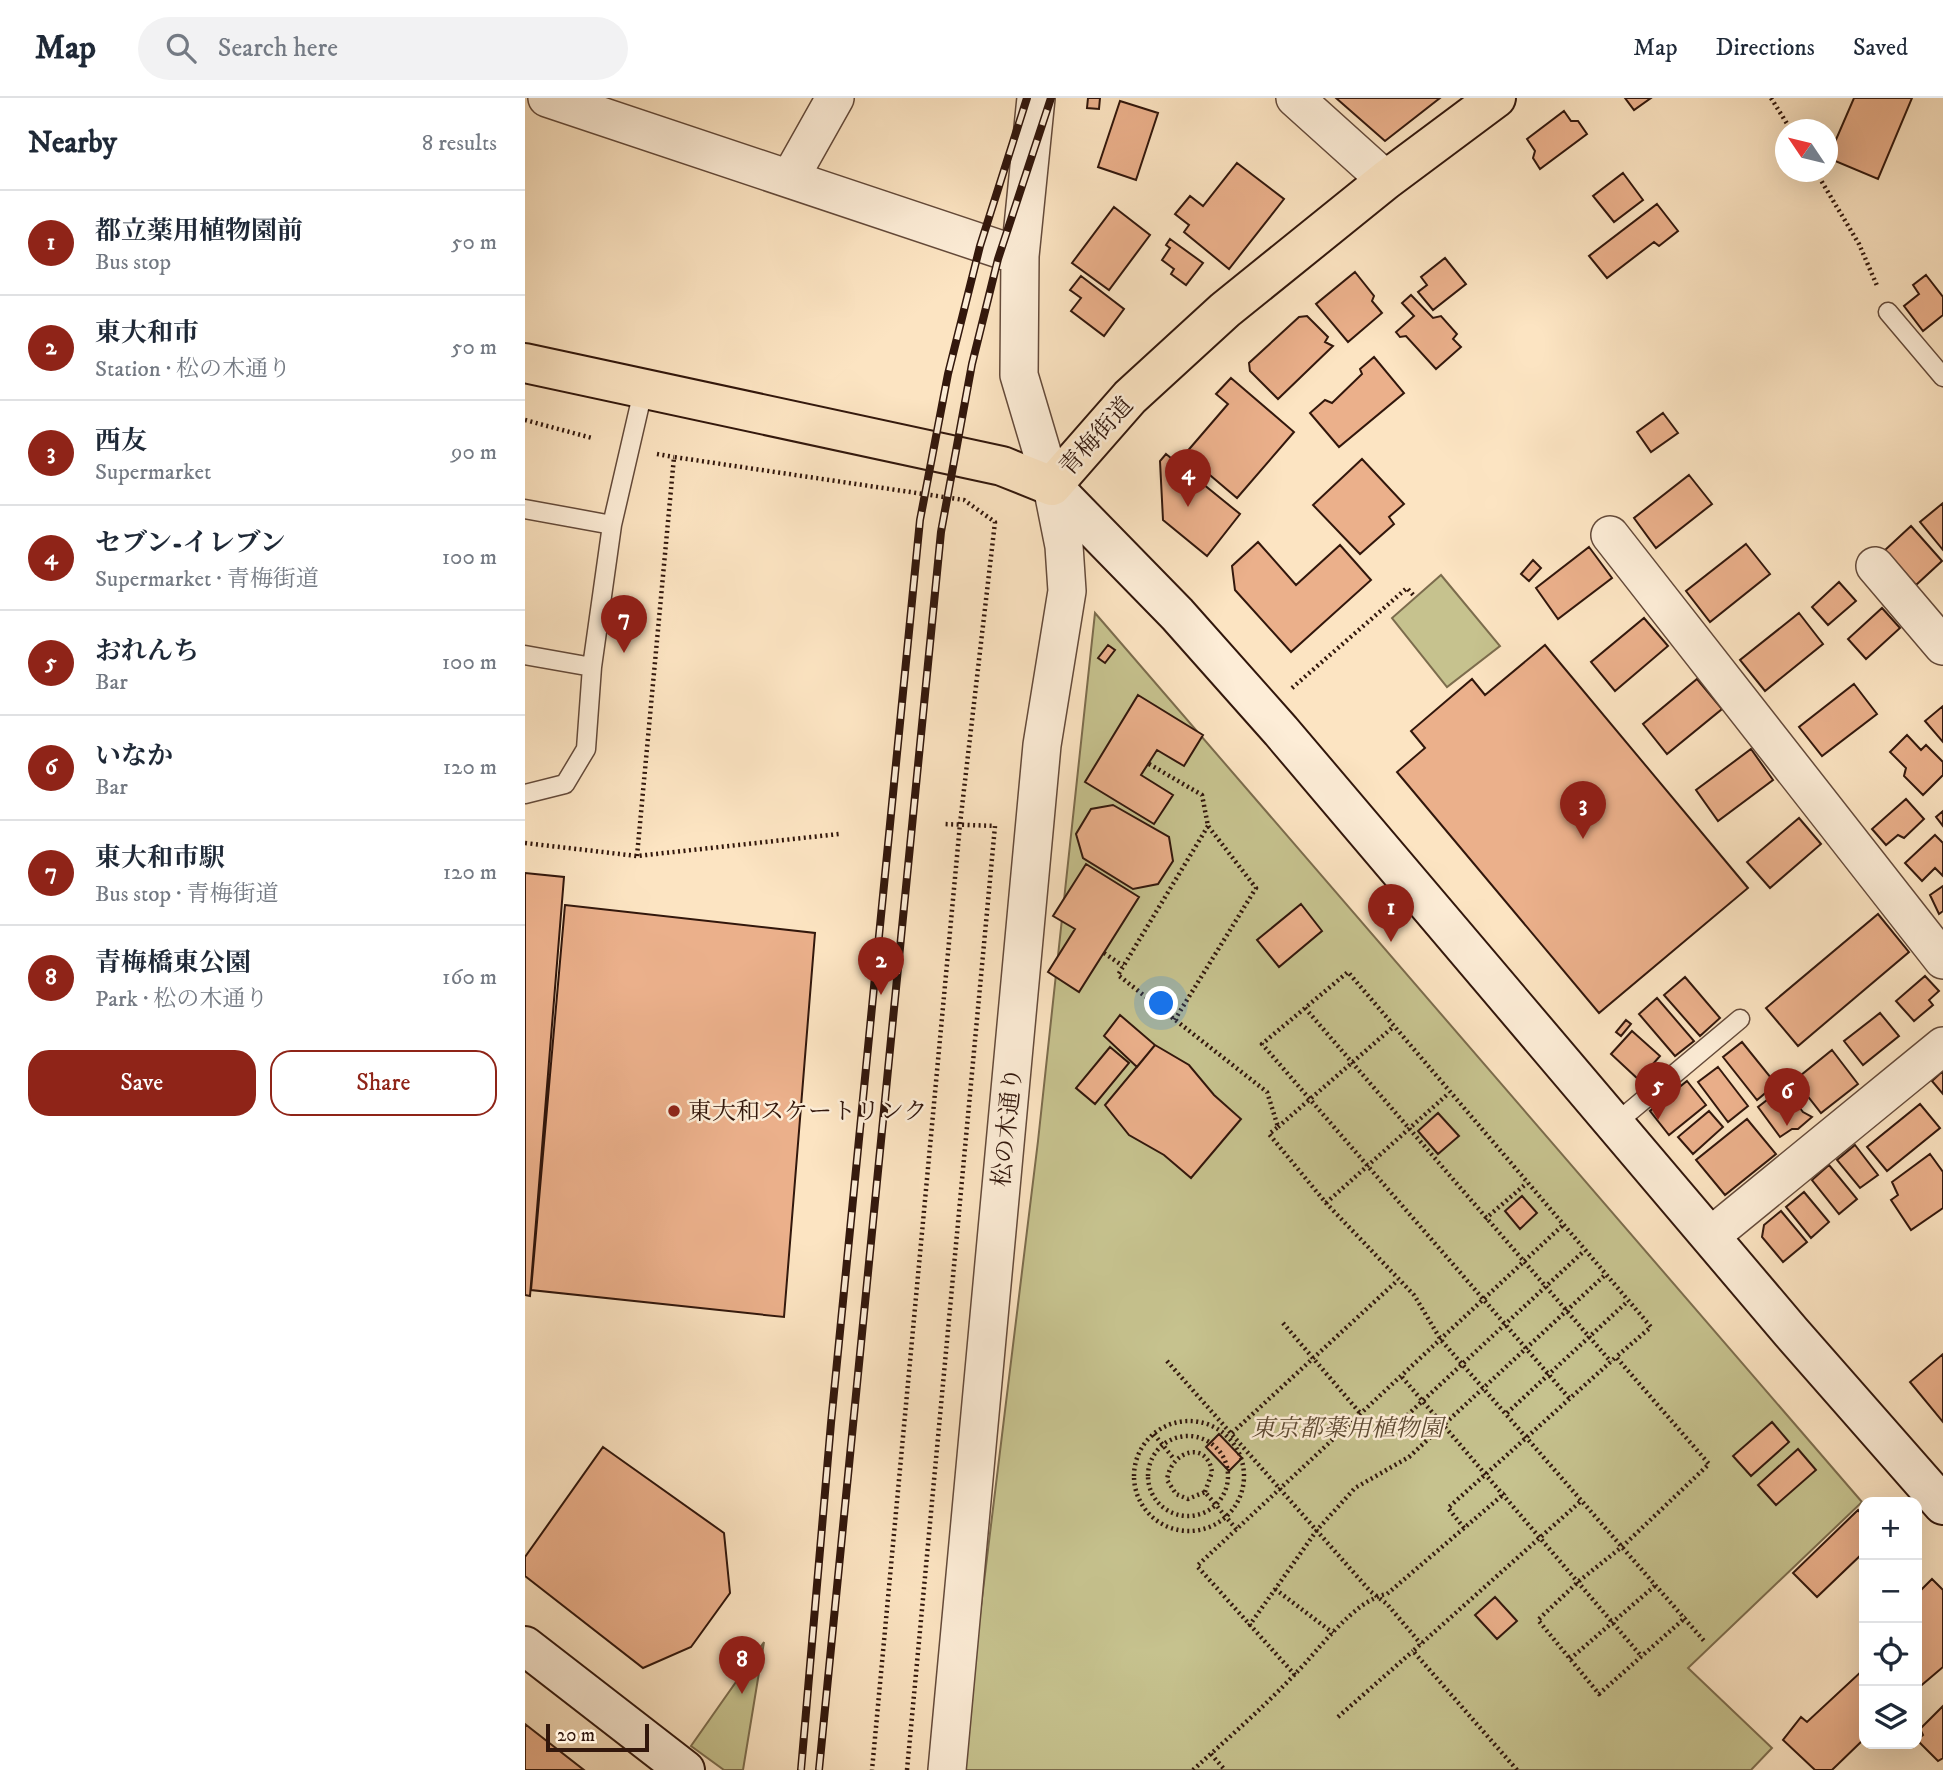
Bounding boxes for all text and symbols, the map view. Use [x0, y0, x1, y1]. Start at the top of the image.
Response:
search box [138, 17, 628, 80]
text: Map [35, 28, 96, 69]
icon: search [162, 29, 200, 67]
text: Search here [218, 32, 338, 65]
text: Map [1633, 33, 1678, 63]
text: Directions [1716, 33, 1815, 63]
text: Saved [1853, 33, 1908, 63]
north arrow [1775, 119, 1838, 182]
text: Nearby [28, 125, 117, 162]
text: 8 results [422, 129, 497, 158]
text: 都立薬用植物園前 [95, 215, 303, 248]
text: 1 [47, 228, 55, 257]
text: 50 m [451, 228, 497, 257]
text: Bus stop [95, 248, 171, 277]
text: 東大和市 [95, 317, 199, 350]
text: 2 [45, 333, 57, 362]
text: 50 m [451, 333, 497, 362]
text: Station · 松の木通り [95, 355, 291, 384]
street label: 青梅街道 [1053, 391, 1140, 482]
text: 西友 [95, 425, 147, 458]
text: 3 [47, 438, 55, 467]
text: 90 m [451, 438, 497, 467]
pin: 4 [1165, 449, 1211, 507]
text: Supermarket [95, 458, 211, 487]
text: セブン-イレブン [95, 527, 285, 560]
text: 4 [44, 543, 58, 572]
text: 100 m [442, 543, 497, 572]
text: Supermarket · 青梅街道 [95, 565, 319, 594]
pin: 7 [601, 595, 647, 653]
text: おれんち [95, 635, 199, 668]
text: 5 [45, 648, 57, 677]
text: 100 m [442, 648, 497, 677]
text: Bar [95, 668, 128, 697]
text: いなか [95, 740, 173, 773]
text: 6 [45, 753, 57, 782]
text: 120 m [443, 753, 497, 782]
text: Bar [95, 773, 128, 802]
pin: 3 [1560, 781, 1606, 839]
text: 東大和市駅 [95, 842, 225, 875]
text: 7 [45, 858, 57, 887]
text: 120 m [443, 858, 497, 887]
text: Bus stop · 青梅街道 [95, 880, 278, 909]
pin: 1 [1368, 884, 1414, 942]
pin: 2 [858, 937, 904, 995]
text: 青梅橋東公園 [95, 947, 251, 980]
text: 8 [45, 963, 57, 992]
text: 160 m [442, 963, 497, 992]
text: Park · 松の木通り [95, 985, 268, 1014]
your location [1144, 986, 1178, 1020]
button: Save [28, 1050, 256, 1116]
button: Share [270, 1050, 497, 1116]
pin: 5 [1635, 1062, 1681, 1120]
street label: 松の木通り [987, 1066, 1029, 1188]
pin: 6 [1764, 1068, 1810, 1126]
place label: 東大和スケートリンク [688, 1097, 928, 1127]
marker: 東大和スケートリンク [666, 1103, 682, 1119]
park label: 東京都薬用植物園 [1251, 1414, 1447, 1444]
map controls [1859, 1497, 1922, 1749]
button: + [1859, 1497, 1922, 1560]
button: − [1859, 1560, 1922, 1623]
button: locate [1859, 1623, 1922, 1686]
pin: 8 [719, 1636, 765, 1694]
button: layers [1859, 1686, 1922, 1749]
scale bar [546, 1721, 649, 1753]
text: 20 m [557, 1724, 595, 1747]

